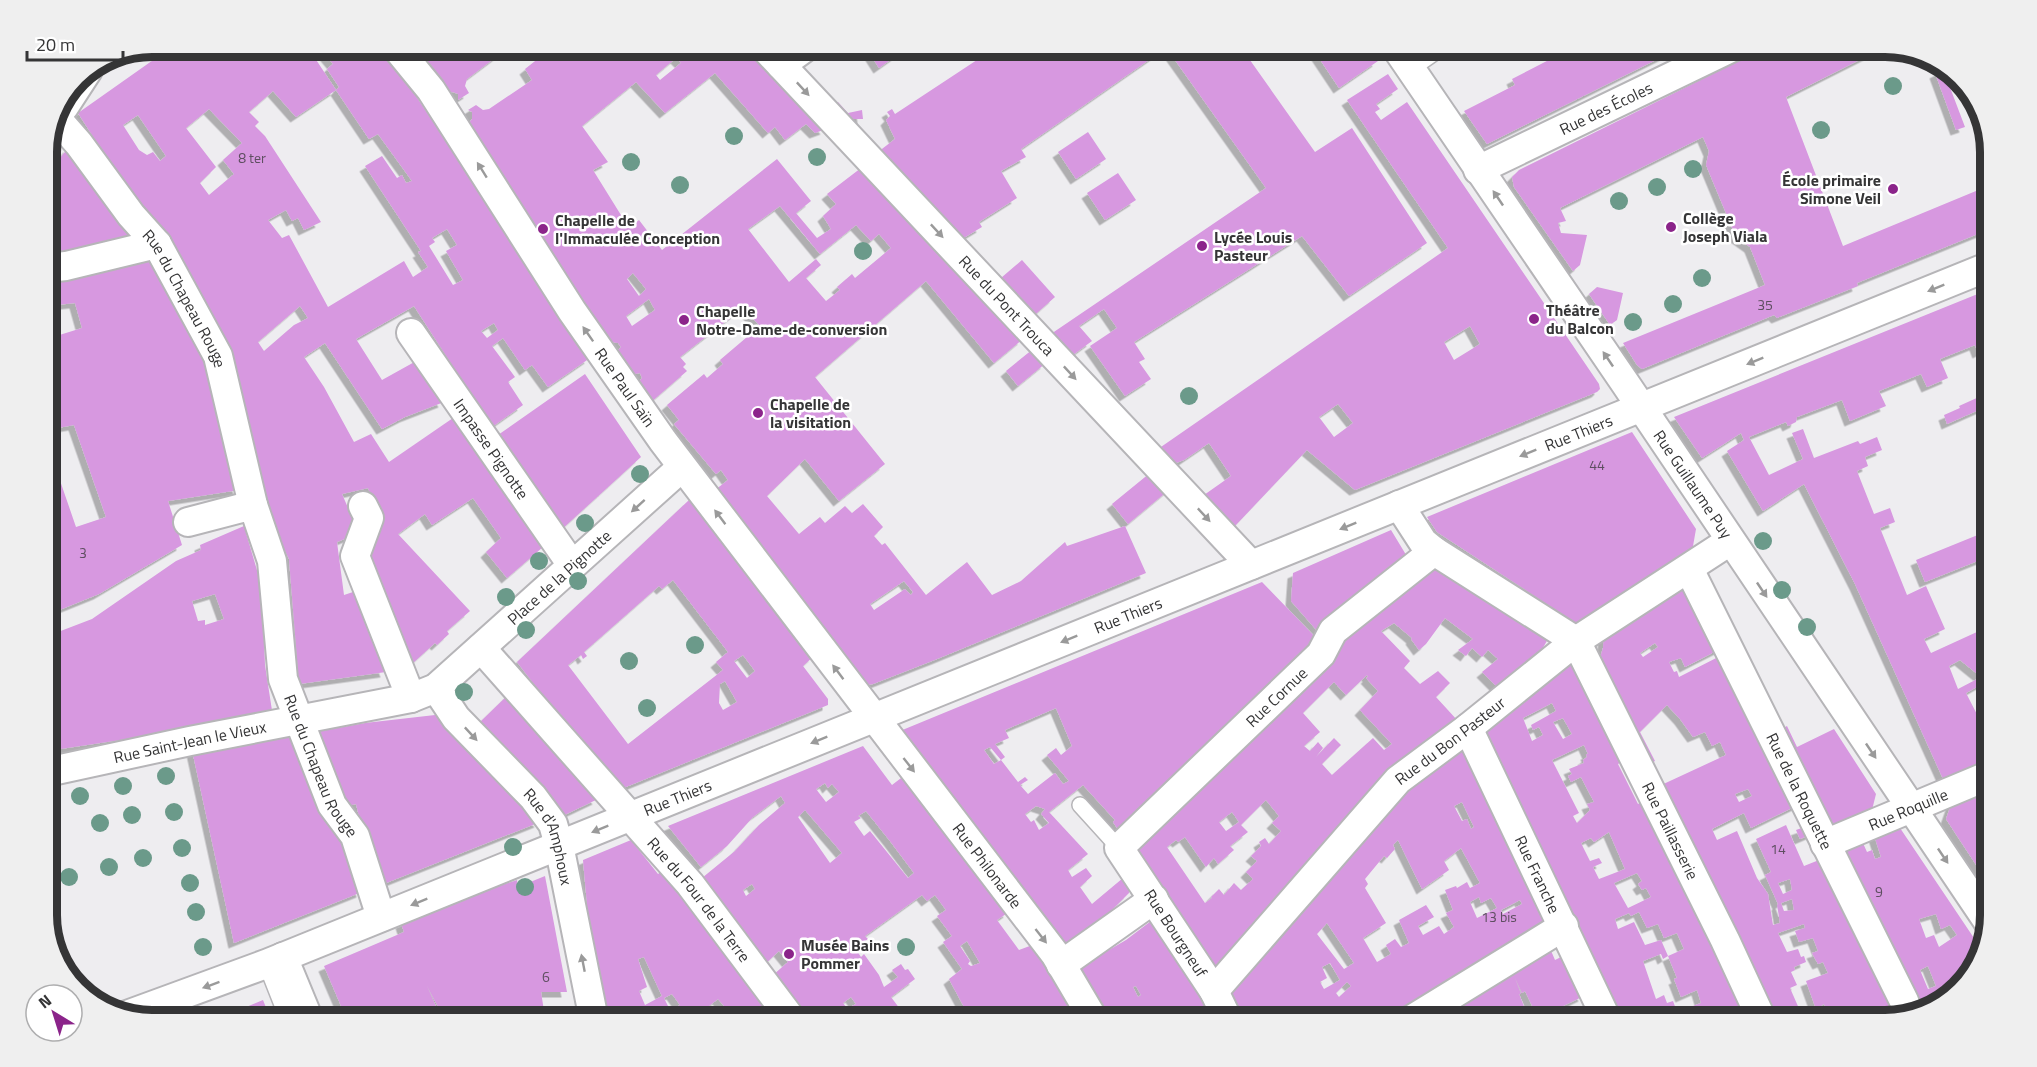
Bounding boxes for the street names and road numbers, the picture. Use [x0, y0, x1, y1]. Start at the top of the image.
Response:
street label: Rue des Écoles [1555, 76, 1656, 141]
street label: Rue du Chapeau Rouge [137, 224, 232, 370]
street label: Rue du Pont Trouca [953, 250, 1060, 361]
street label: Rue Paul Saïn [589, 343, 662, 432]
street label: Impasse Pignotte [448, 394, 535, 504]
street label: Rue Thiers [1541, 408, 1616, 457]
street label: Rue Guillaume Puy [1648, 425, 1739, 544]
street label: Place de la Pignotte [502, 524, 617, 631]
street label: Rue Thiers [1090, 590, 1166, 640]
street label: Rue Cornue [1240, 661, 1313, 732]
street label: Rue du Bon Pasteur [1389, 690, 1511, 791]
street label: Rue du Chapeau Rouge [278, 691, 364, 842]
street label: Rue Saint-Jean le Vieux [111, 714, 268, 769]
street label: Rue de la Roquette [1760, 728, 1839, 854]
street label: Rue Thiers [640, 773, 715, 822]
street label: Rue Paillasserie [1636, 778, 1705, 884]
street label: Rue d'Amphoux [518, 782, 579, 887]
street label: Rue Roquille [1865, 782, 1951, 837]
street label: Rue Philonarde [947, 818, 1028, 913]
street label: Rue Franche [1509, 831, 1566, 917]
street label: Rue du Four de la Terre [642, 832, 756, 967]
street label: Rue Bourgneuf [1138, 884, 1214, 982]

